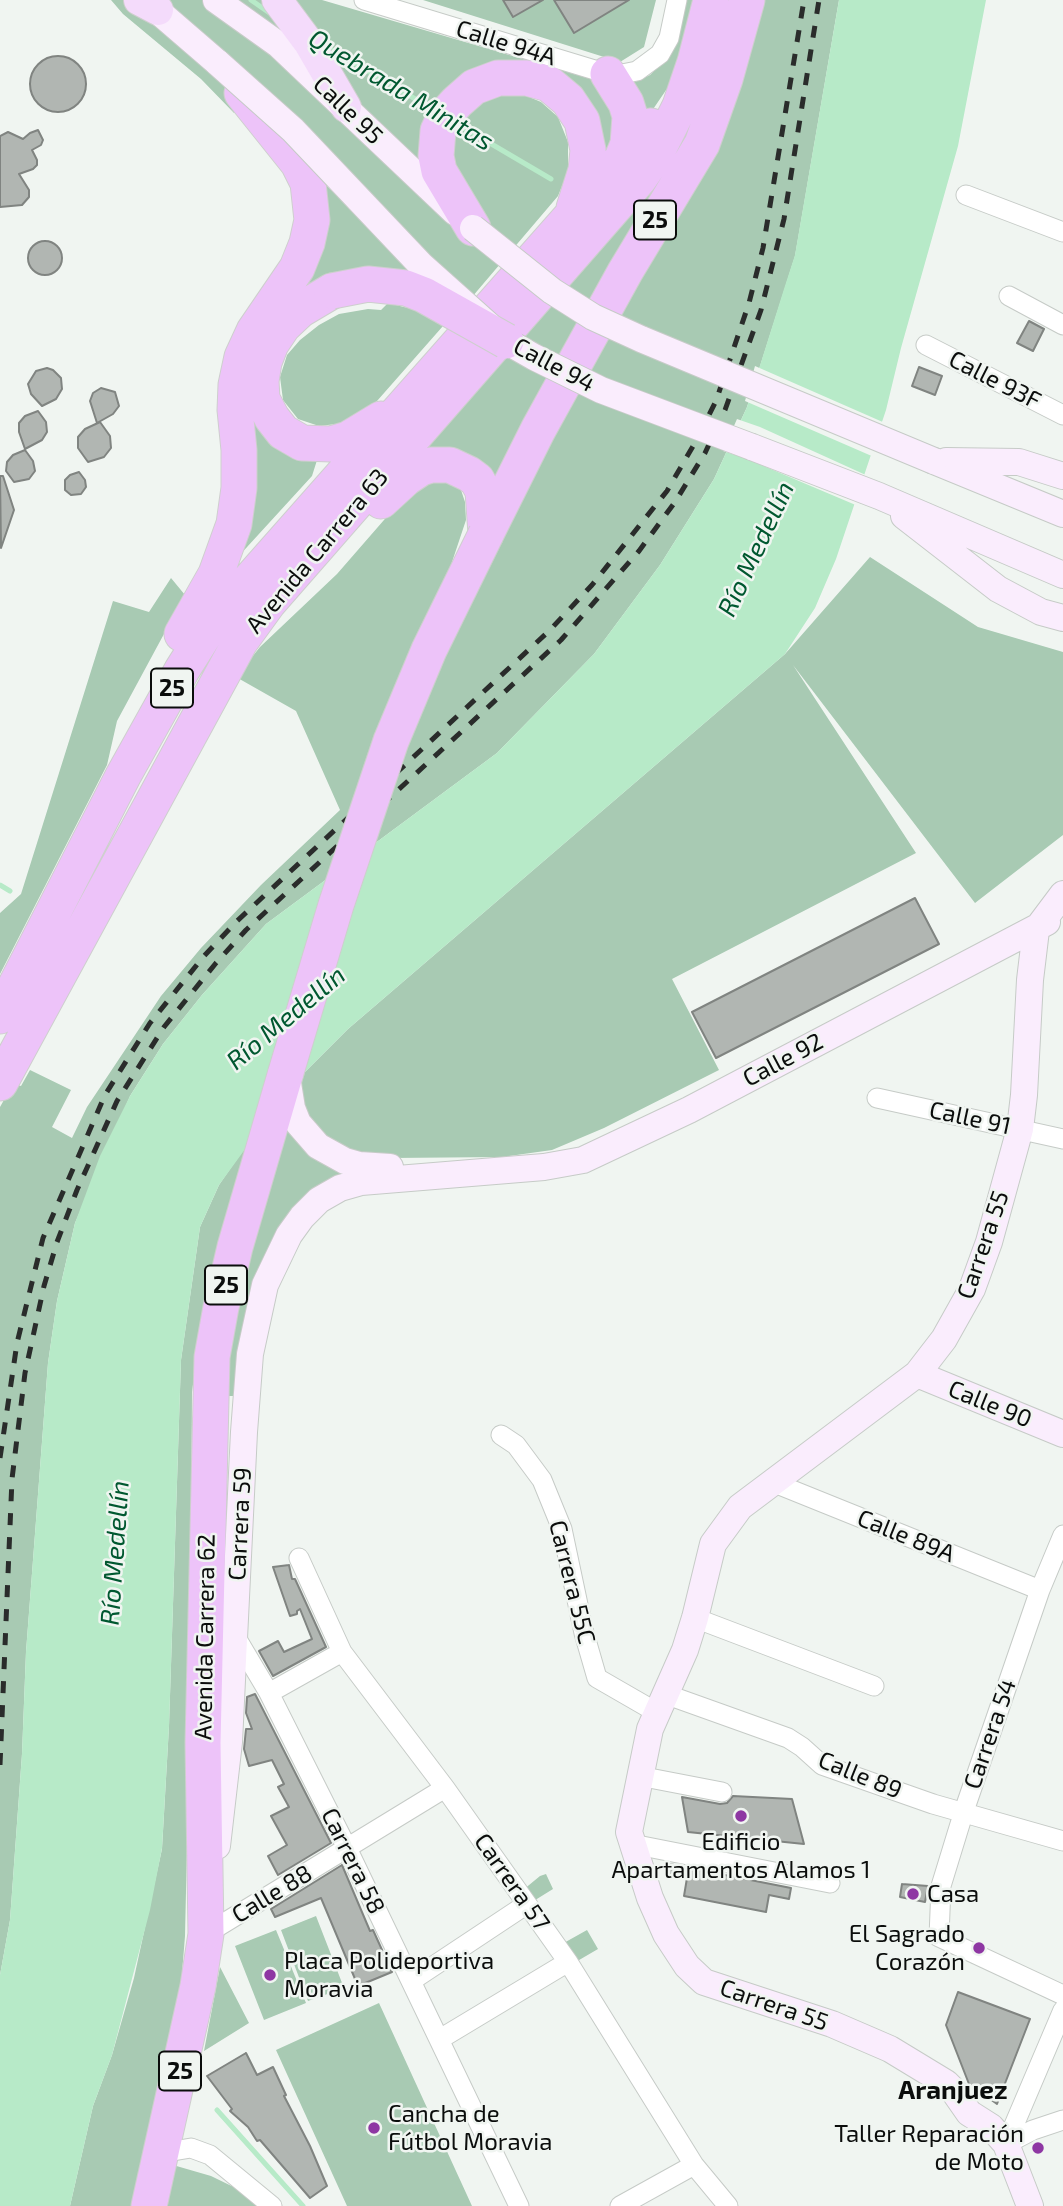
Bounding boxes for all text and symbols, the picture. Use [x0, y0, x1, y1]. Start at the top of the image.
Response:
street label: Calle 94A [453, 14, 559, 72]
water label: Quebrada Minitas [303, 23, 499, 157]
street label: Calle 95 [307, 70, 389, 150]
road number: 25 [634, 200, 676, 240]
street label: Calle 94 [508, 332, 600, 398]
street label: Calle 93F [944, 345, 1046, 415]
street label: Avenida Carrera 63 [240, 463, 394, 639]
water label: Río Medellín [711, 477, 801, 621]
road number: 25 [151, 668, 193, 708]
water label: Río Medellín [220, 959, 352, 1077]
street label: Calle 92 [738, 1027, 828, 1093]
street label: Calle 91 [927, 1095, 1013, 1141]
street label: Carrera 55 [951, 1187, 1015, 1303]
road number: 25 [205, 1266, 247, 1304]
street label: Calle 90 [944, 1374, 1036, 1434]
street label: Carrera 59 [223, 1467, 257, 1581]
water label: Río Medellín [94, 1480, 136, 1626]
street label: Calle 89A [853, 1503, 959, 1569]
street label: Carrera 55C [543, 1517, 601, 1647]
street label: Avenida Carrera 62 [189, 1534, 221, 1740]
street label: Carrera 54 [958, 1675, 1022, 1793]
street label: Calle 89 [814, 1745, 906, 1805]
street label: Carrera 58 [315, 1803, 391, 1919]
marker: Edificio Apartamentos Alamos 1 [733, 1808, 749, 1824]
street label: Carrera 57 [468, 1828, 556, 1936]
place label: Edificio Apartamentos Alamos 1 [611, 1828, 871, 1884]
street label: Calle 88 [227, 1859, 317, 1929]
place label: Casa [927, 1880, 979, 1908]
marker: Casa [905, 1886, 921, 1902]
place label: El Sagrado Corazón [849, 1920, 965, 1976]
marker: El Sagrado Corazón [971, 1940, 987, 1956]
place label: Placa Polideportiva Moravia [284, 1947, 494, 2003]
marker: Placa Polideportiva Moravia [262, 1967, 278, 1983]
street label: Carrera 55 [716, 1973, 832, 2037]
road number: 25 [159, 2052, 201, 2090]
district label: Aranjuez [898, 2074, 1008, 2106]
place label: Cancha de Fútbol Moravia [388, 2100, 552, 2156]
marker: Cancha de Fútbol Moravia [366, 2120, 382, 2136]
place label: Taller Reparación de Moto [834, 2120, 1024, 2176]
marker: Taller Reparación de Moto [1030, 2140, 1046, 2156]

